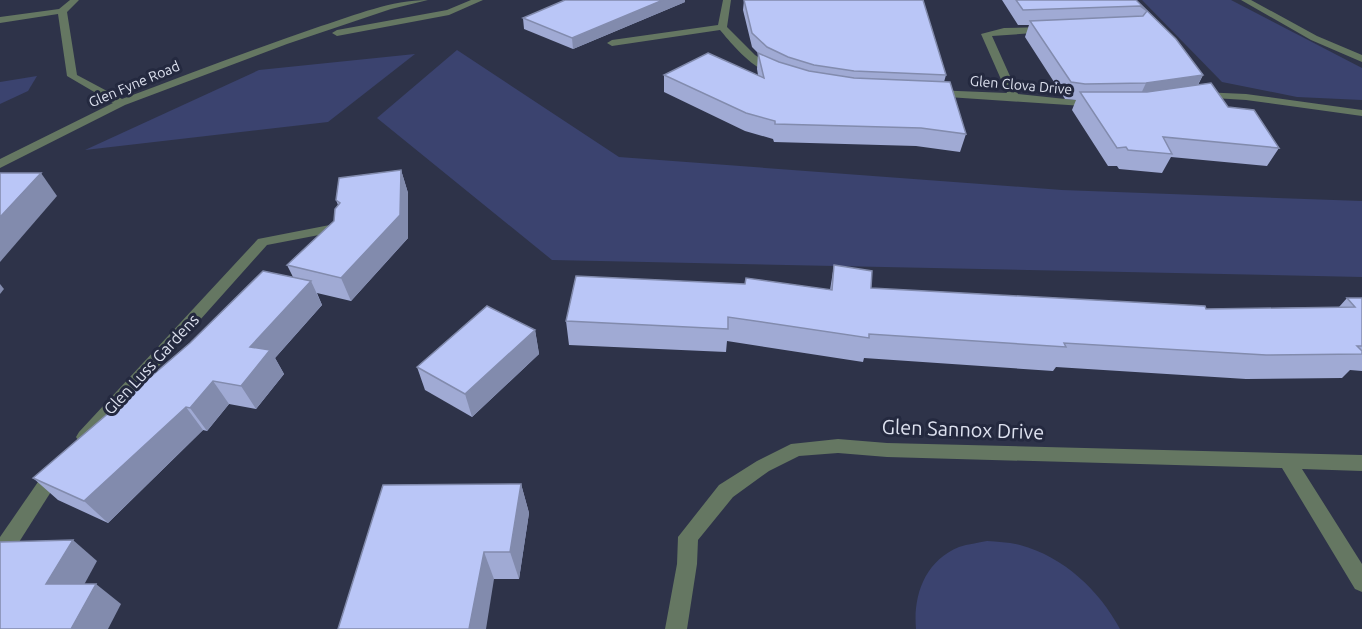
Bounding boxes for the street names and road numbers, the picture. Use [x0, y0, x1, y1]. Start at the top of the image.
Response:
street label: Glen Fyne Road [86, 58, 182, 110]
street label: Glen Clova Drive [969, 73, 1073, 97]
street label: Glen Luss Gardens [100, 310, 202, 418]
street label: Glen Sannox Drive [881, 415, 1045, 443]

